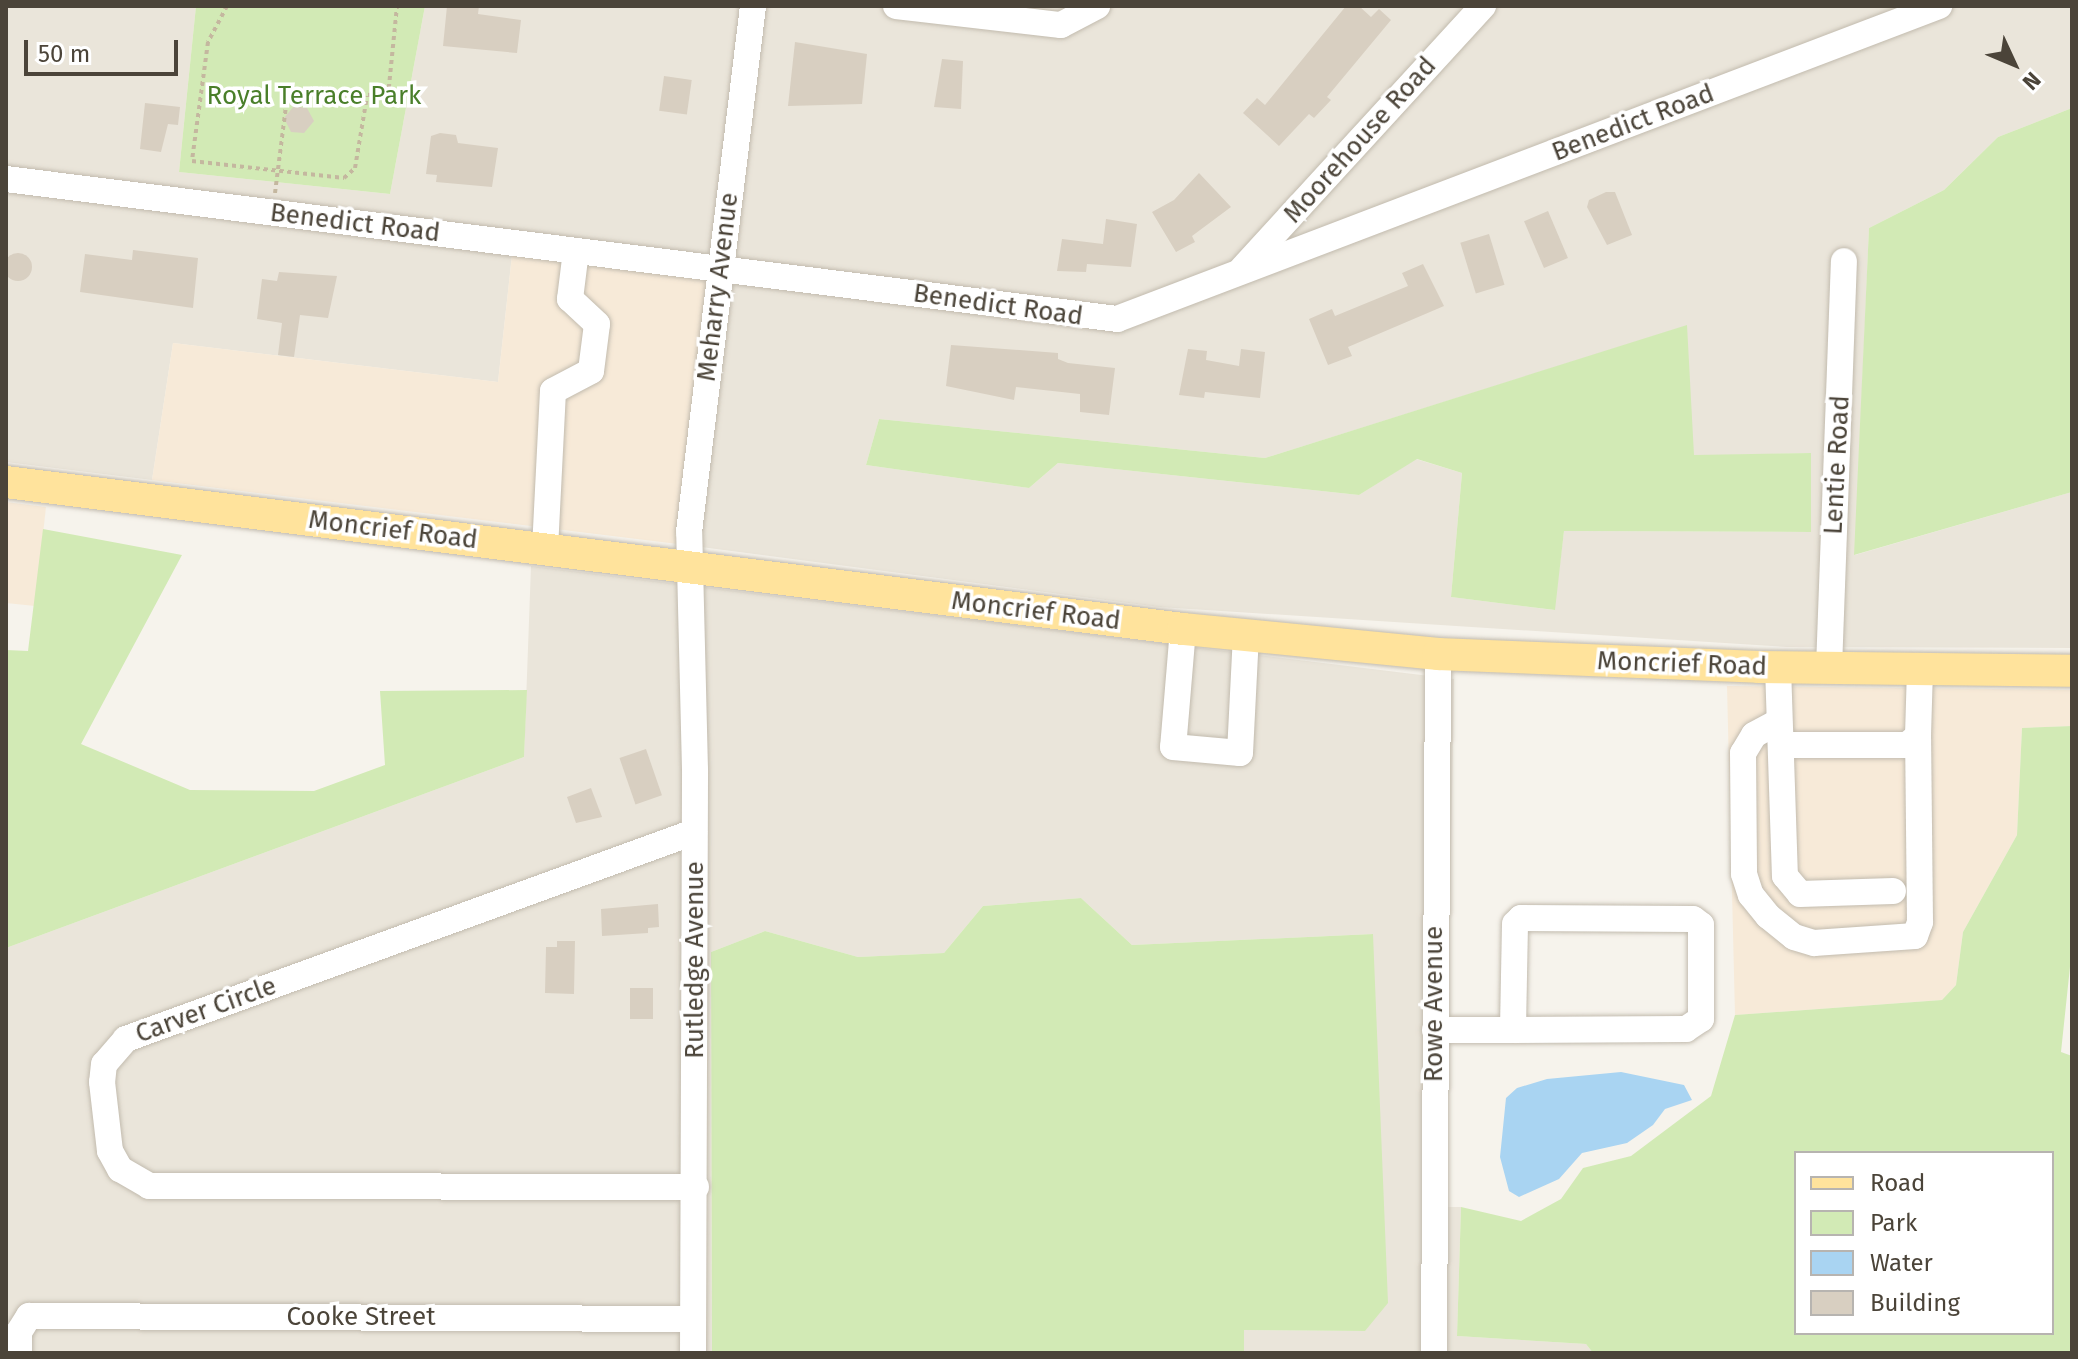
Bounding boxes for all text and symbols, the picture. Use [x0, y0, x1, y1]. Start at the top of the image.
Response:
scale bar [28, 24, 182, 74]
north arrow [1974, 24, 2054, 104]
text: 50 m [38, 40, 90, 68]
street label: Moorehouse Road [1277, 51, 1443, 229]
text: N [2017, 66, 2046, 96]
street label: Benedict Road [1548, 78, 1718, 168]
park label: Royal Terrace Park [207, 80, 421, 112]
street label: Meharry Avenue [691, 191, 745, 383]
street label: Benedict Road [268, 197, 442, 249]
street label: Benedict Road [911, 278, 1085, 332]
street label: Lentie Road [1818, 395, 1856, 535]
street label: Moncrief Road [307, 504, 479, 556]
street label: Moncrief Road [950, 585, 1122, 637]
street label: Moncrief Road [1596, 645, 1768, 683]
street label: Rutledge Avenue [679, 861, 711, 1059]
street label: Rowe Avenue [1418, 926, 1450, 1082]
street label: Carver Circle [131, 970, 281, 1050]
legend [1794, 1151, 2054, 1335]
text: Road [1870, 1169, 1925, 1197]
text: Park [1870, 1209, 1917, 1237]
text: Water [1870, 1249, 1933, 1277]
text: Building [1870, 1289, 1960, 1317]
street label: Cooke Street [286, 1301, 436, 1333]

